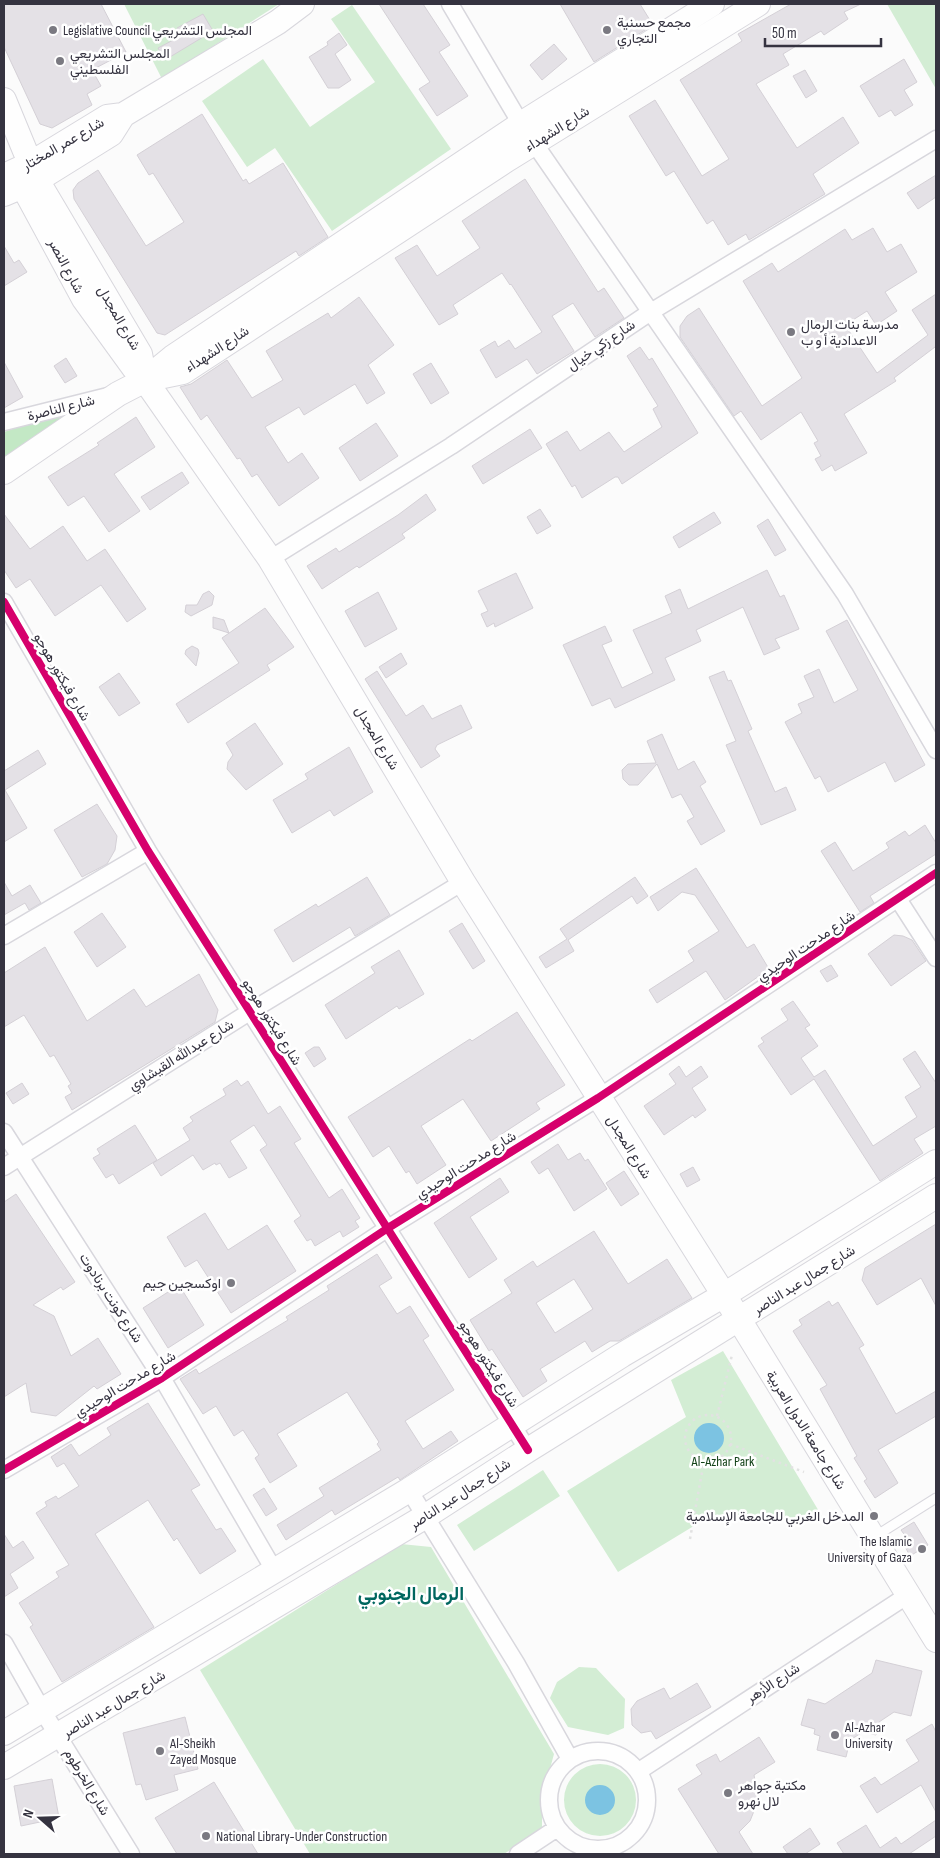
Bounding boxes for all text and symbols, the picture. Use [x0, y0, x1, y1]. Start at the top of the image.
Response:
place label: مجمع حسنية التجاري [617, 14, 691, 50]
scale bar [765, 15, 881, 47]
place label: Legislative Council المجلس التشريعي [63, 22, 252, 42]
marker: Legislative Council المجلس التشريعي [47, 24, 59, 36]
marker: مجمع حسنية التجاري [601, 24, 613, 36]
text: 50 m [772, 24, 797, 43]
place label: المجلس التشريعي الفلسطيني [70, 45, 170, 81]
marker: المجلس التشريعي الفلسطيني [54, 55, 66, 67]
street label: شارع الشهداء [522, 102, 593, 157]
street label: شارع عمر المختار [18, 114, 108, 177]
street label: شارع النصر [42, 235, 88, 297]
street label: شارع المجدل [92, 283, 144, 354]
street label: شارع زكي خيال [564, 316, 640, 376]
place label: مدرسة بنات الرمال الاعدادية أ و ب [801, 316, 899, 349]
street label: شارع الشهداء [182, 322, 253, 378]
marker: مدرسة بنات الرمال الاعدادية أ و ب [785, 326, 797, 338]
street label: شارع الناصرة [26, 391, 97, 426]
street label: شارع فيكتور هوجو [28, 630, 94, 725]
street label: شارع المجدل [350, 703, 403, 774]
street label: شارع مدحت الوحيدي [753, 907, 860, 988]
street label: شارع فيكتور هوجو [237, 976, 305, 1069]
street label: شارع عبدالله القيشاوي [125, 1016, 238, 1097]
street label: شارع المجدل [601, 1112, 655, 1183]
street label: شارع مدحت الوحيدي [413, 1127, 521, 1205]
street label: شارع جمال عبد الناصر [749, 1242, 859, 1321]
street label: شارع كونت برنادوت [74, 1250, 146, 1347]
place label: اوكسجين جيم [143, 1275, 221, 1292]
marker: اوكسجين جيم [225, 1277, 237, 1289]
street label: شارع فيكتور هوجو [454, 1318, 522, 1411]
street label: شارع مدحت الوحيدي [71, 1347, 180, 1424]
street label: شارع جامعة الدول العربية [761, 1367, 850, 1494]
park label: Al-Azhar Park [691, 1453, 755, 1470]
street label: شارع جمال عبد الناصر [405, 1455, 515, 1535]
place label: المدخل الغربي للجامعة الإسلامية [686, 1508, 864, 1528]
marker: المدخل الغربي للجامعة الإسلامية [868, 1510, 880, 1522]
place label: The Islamic University of Gaza [827, 1533, 912, 1566]
marker: The Islamic University of Gaza [916, 1543, 928, 1555]
district label: الرمال الجنوبي [358, 1583, 464, 1610]
street label: شارع الأزهر [742, 1659, 804, 1709]
street label: شارع جمال عبد الناصر [59, 1667, 170, 1744]
place label: Al-Azhar University [844, 1719, 893, 1752]
marker: Al-Azhar University [829, 1729, 841, 1741]
place label: Al-Sheikh Zayed Mosque [169, 1735, 236, 1768]
street label: شارع الخرطوم [59, 1745, 114, 1820]
marker: Al-Sheikh Zayed Mosque [154, 1745, 166, 1757]
place label: مكتبة جواهر لال نهرو [737, 1777, 806, 1811]
marker: مكتبة جواهر لال نهرو [722, 1787, 734, 1799]
north arrow [15, 1793, 65, 1843]
text: N [19, 1807, 38, 1820]
place label: National Library-Under Construction [216, 1828, 387, 1845]
marker: National Library-Under Construction [200, 1830, 212, 1842]

